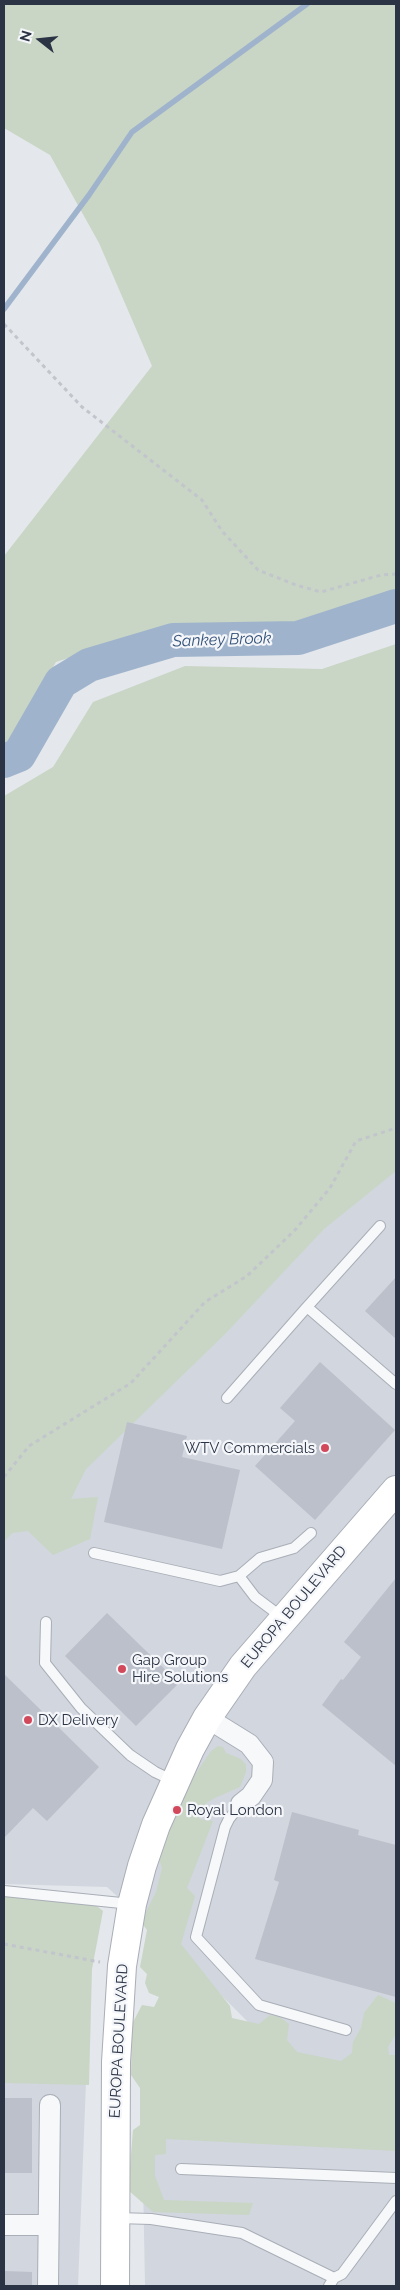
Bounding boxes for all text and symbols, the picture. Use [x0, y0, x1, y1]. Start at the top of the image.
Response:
north arrow [15, 15, 65, 65]
text: N [16, 29, 35, 43]
water label: Sankey Brook [172, 629, 272, 651]
place label: WTV Commercials [185, 1439, 315, 1457]
marker: WTV Commercials [319, 1442, 331, 1454]
street label: EUROPA BOULEVARD [237, 1542, 351, 1672]
place label: Gap Group Hire Solutions [132, 1651, 228, 1686]
marker: Gap Group Hire Solutions [116, 1663, 128, 1675]
place label: DX Delivery [38, 1711, 118, 1729]
marker: DX Delivery [22, 1714, 34, 1726]
place label: Royal London [187, 1801, 282, 1819]
marker: Royal London [171, 1804, 183, 1816]
street label: EUROPA BOULEVARD [106, 1963, 132, 2119]

